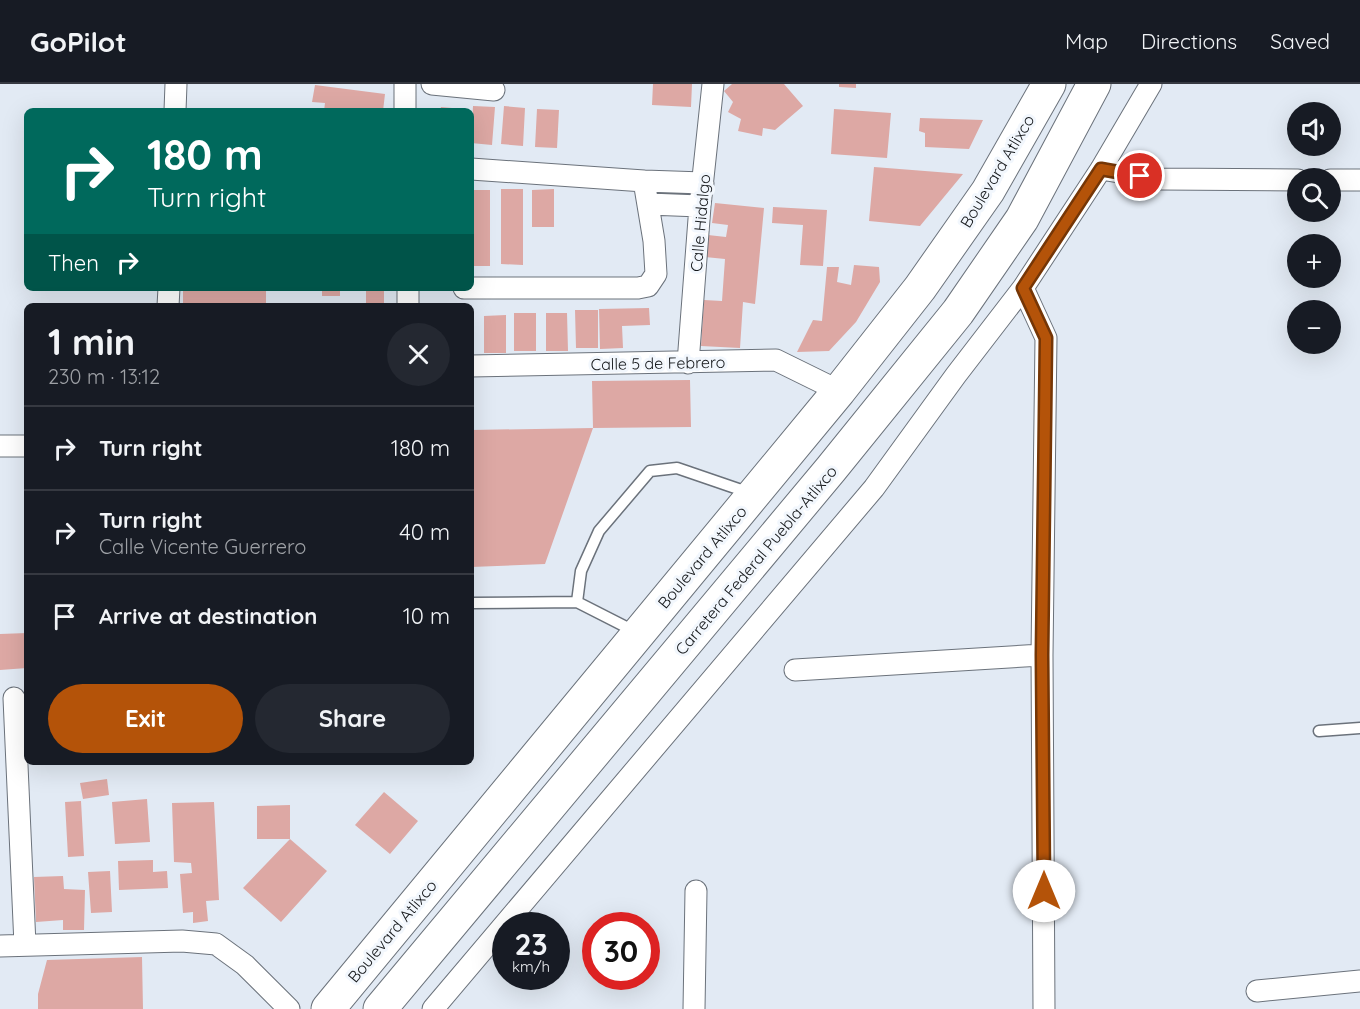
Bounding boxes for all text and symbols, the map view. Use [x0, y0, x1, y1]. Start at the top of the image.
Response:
text: GoPilot [30, 24, 127, 59]
text: Map [1065, 28, 1108, 54]
text: Directions [1141, 28, 1237, 54]
text: Saved [1270, 28, 1330, 54]
map controls [1287, 102, 1341, 354]
button: sound [1287, 102, 1341, 156]
street label: Boulevard Atlixco [955, 111, 1039, 231]
text: 180 m [147, 128, 263, 181]
icon: right [48, 132, 126, 210]
pin [1114, 150, 1165, 201]
icon: arrive [1123, 159, 1156, 192]
button: search [1287, 168, 1341, 222]
street label: Calle Hidalgo [686, 173, 714, 273]
text: Turn right [147, 180, 266, 214]
button: + [1287, 234, 1341, 288]
icon: right [111, 246, 144, 279]
text: Then [48, 249, 99, 277]
button: − [1287, 300, 1341, 354]
text: 1 min [48, 319, 135, 364]
button: close [387, 323, 450, 386]
street label: Calle 5 de Febrero [590, 352, 726, 374]
text: 230 m · 13:12 [48, 364, 160, 389]
icon: right [48, 432, 81, 465]
text: Turn right [99, 434, 203, 462]
text: 180 m [391, 434, 450, 462]
street label: Carretera Federal Puebla-Atlixco [671, 461, 841, 659]
street label: Boulevard Atlixco [653, 502, 751, 612]
text: Turn right [99, 506, 203, 534]
icon: right [48, 516, 81, 549]
text: 40 m [399, 518, 450, 546]
text: Calle Vicente Guerrero [99, 534, 306, 559]
icon: arrive [48, 600, 81, 633]
text: Arrive at destination [99, 602, 317, 630]
text: 10 m [403, 602, 450, 630]
button: Exit [48, 684, 243, 753]
button: Share [255, 684, 450, 753]
position arrow [1012, 859, 1076, 923]
street label: Boulevard Atlixco [343, 876, 441, 986]
speed limit sign: 30 [582, 912, 660, 990]
text: 23 [514, 925, 548, 963]
text: km/h [512, 957, 550, 976]

